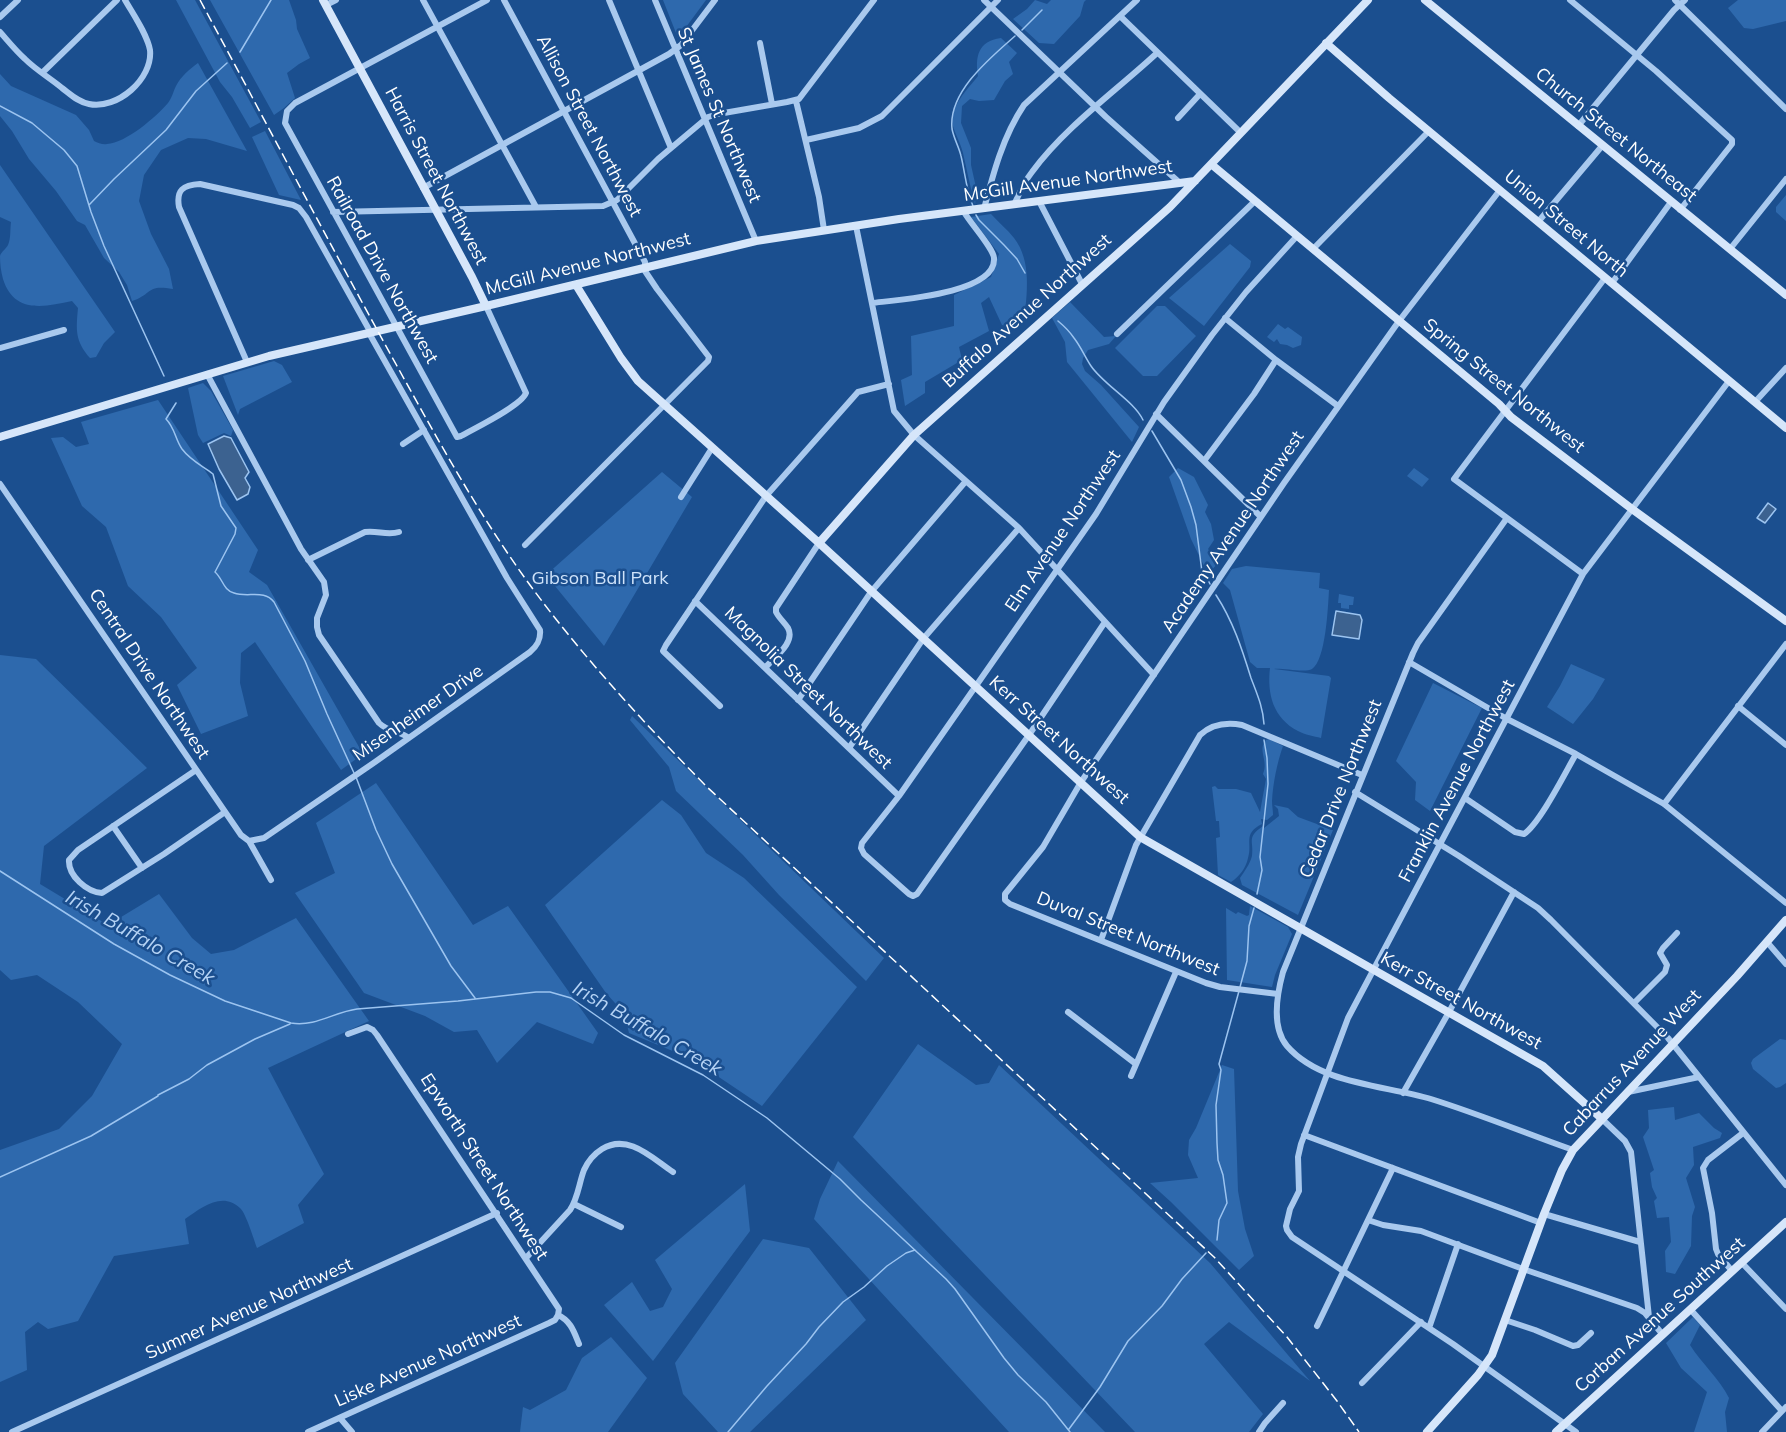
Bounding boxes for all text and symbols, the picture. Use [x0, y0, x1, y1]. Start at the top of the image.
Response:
street label: St James St Northwest [672, 24, 766, 206]
street label: Allison Street Northwest [532, 31, 646, 221]
street label: Church Street Northeast [1531, 63, 1701, 207]
street label: Harris Street Northwest [380, 84, 492, 268]
street label: McGill Avenue Northwest [962, 156, 1174, 206]
street label: Union Street North [1499, 166, 1633, 282]
street label: Railroad Drive Northwest [321, 173, 443, 367]
street label: McGill Avenue Northwest [483, 228, 693, 300]
street label: Buffalo Avenue Northwest [938, 229, 1116, 393]
street label: Spring Street Northwest [1419, 314, 1589, 458]
street label: Academy Avenue Northwest [1157, 427, 1309, 637]
street label: Elm Avenue Northwest [1001, 446, 1125, 616]
park label: Gibson Ball Park [532, 568, 668, 590]
street label: Central Drive Northwest [84, 585, 214, 763]
street label: Magnolia Street Northwest [720, 602, 896, 774]
street label: Misenheimer Drive [349, 660, 487, 766]
street label: Kerr Street Northwest [984, 671, 1134, 809]
street label: Franklin Avenue Northwest [1394, 676, 1520, 886]
street label: Cedar Drive Northwest [1295, 697, 1387, 881]
water label: Irish Buffalo Creek [61, 885, 219, 991]
street label: Duval Street Northwest [1033, 887, 1223, 981]
street label: Kerr Street Northwest [1377, 948, 1545, 1054]
water label: Irish Buffalo Creek [568, 976, 726, 1082]
street label: Cabarrus Avenue West [1558, 985, 1706, 1141]
street label: Epworth Street Northwest [416, 1070, 552, 1264]
street label: Corban Avenue Southwest [1570, 1233, 1750, 1397]
street label: Sumner Avenue Northwest [142, 1254, 356, 1364]
street label: Liske Avenue Northwest [331, 1310, 525, 1412]

